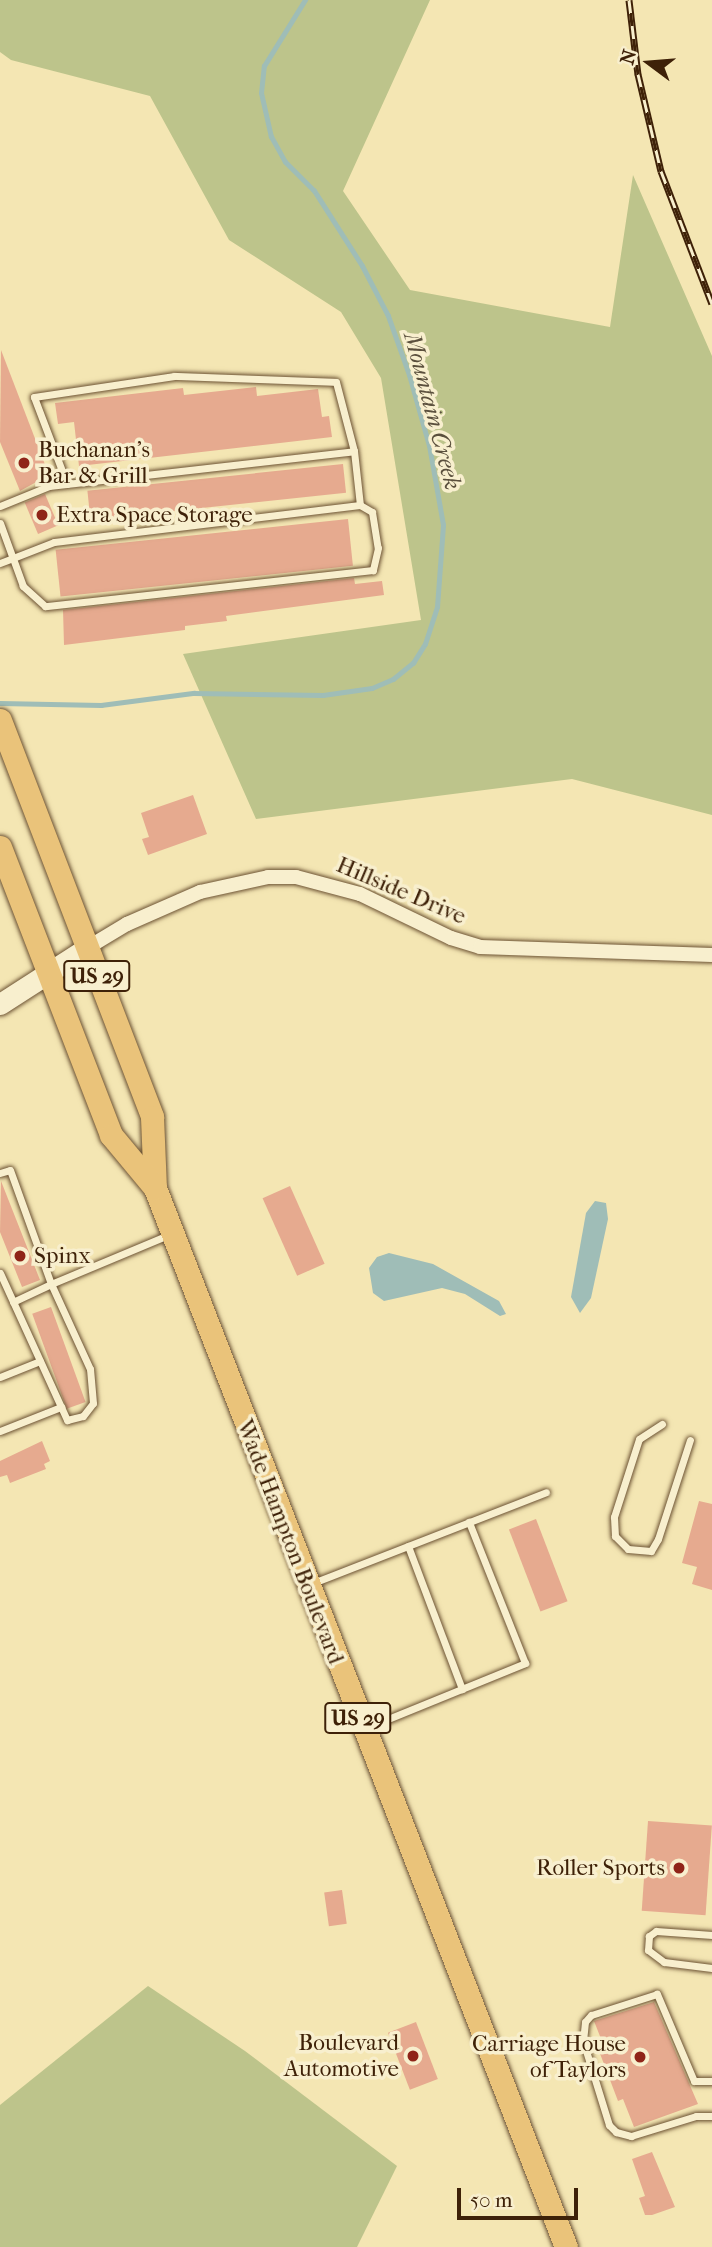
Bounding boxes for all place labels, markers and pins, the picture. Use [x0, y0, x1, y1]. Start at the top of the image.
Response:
place label: Buchanan’s Bar & Grill [38, 436, 150, 490]
marker: Buchanan’s Bar & Grill [16, 455, 32, 471]
place label: Extra Space Storage [56, 501, 253, 529]
marker: Extra Space Storage [34, 507, 50, 523]
place label: Spinx [34, 1242, 90, 1270]
marker: Spinx [12, 1248, 28, 1264]
place label: Roller Sports [536, 1854, 665, 1882]
marker: Roller Sports [671, 1860, 687, 1876]
place label: Boulevard Automotive [284, 2029, 399, 2083]
place label: Carriage House of Taylors [472, 2030, 626, 2084]
marker: Boulevard Automotive [405, 2048, 421, 2064]
marker: Carriage House of Taylors [632, 2049, 648, 2065]

